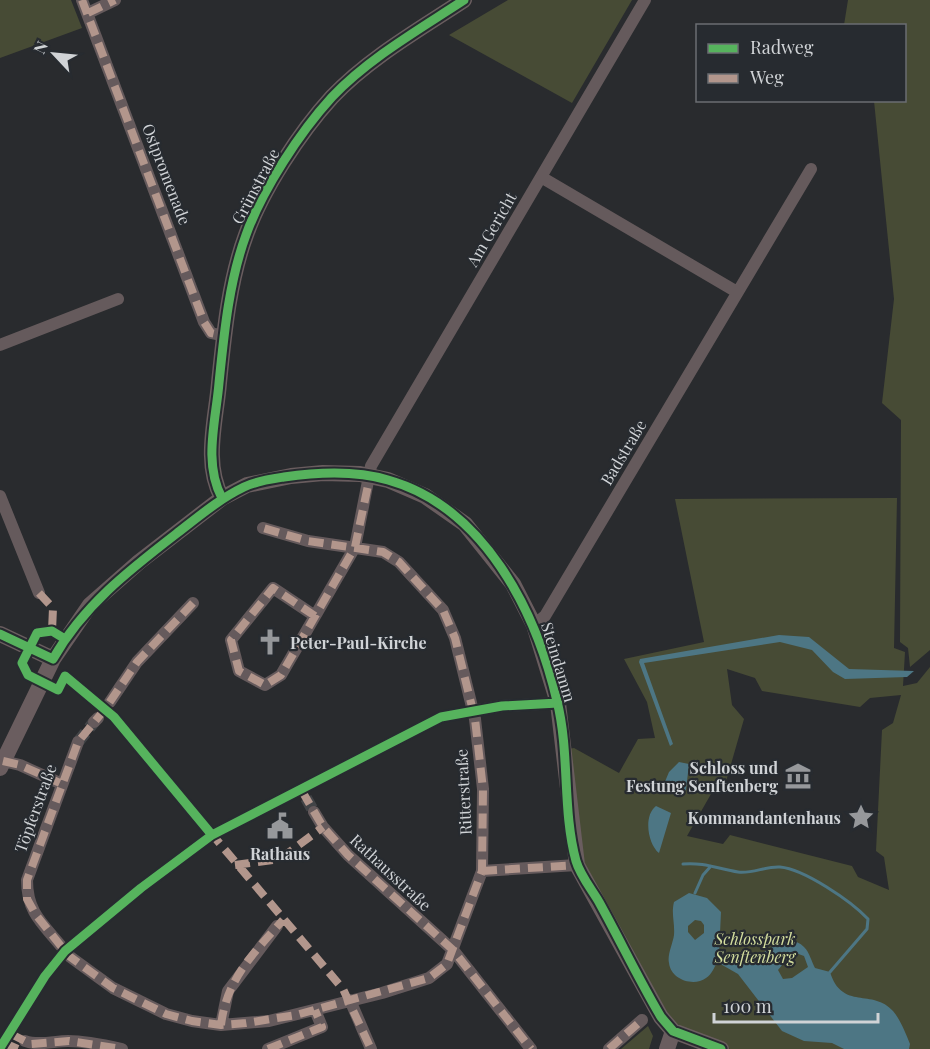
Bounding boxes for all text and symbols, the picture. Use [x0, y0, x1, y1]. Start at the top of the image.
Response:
north arrow [24, 24, 84, 84]
legend [696, 24, 906, 102]
text: Radweg [750, 35, 814, 59]
text: N [28, 37, 52, 57]
text: Weg [749, 65, 784, 89]
street label: Ostpromenade [138, 120, 196, 228]
street label: Grünstraße [226, 145, 284, 227]
street label: Am Gericht [461, 188, 521, 271]
street label: Badstraße [595, 415, 651, 489]
street label: Steindamm [537, 620, 581, 704]
church icon: Peter-Paul-Kirche [255, 627, 285, 657]
place label: Peter-Paul-Kirche [290, 632, 427, 653]
street label: Ritterstraße [450, 748, 476, 836]
place label: Schloss und Festung Senftenberg [626, 757, 778, 796]
street label: Töpferstraße [9, 761, 61, 855]
museum icon: Schloss und Festung Senftenberg [783, 761, 813, 791]
place icon: Kommandantenhaus [846, 802, 876, 832]
place label: Kommandantenhaus [688, 807, 841, 828]
public building icon: Rathaus [265, 811, 295, 841]
street label: Rathausstraße [346, 829, 436, 915]
place label: Rathaus [250, 843, 310, 864]
park label: Schlosspark Senftenberg [713, 928, 797, 967]
scale bar [714, 986, 878, 1024]
text: 100 m [723, 994, 772, 1018]

